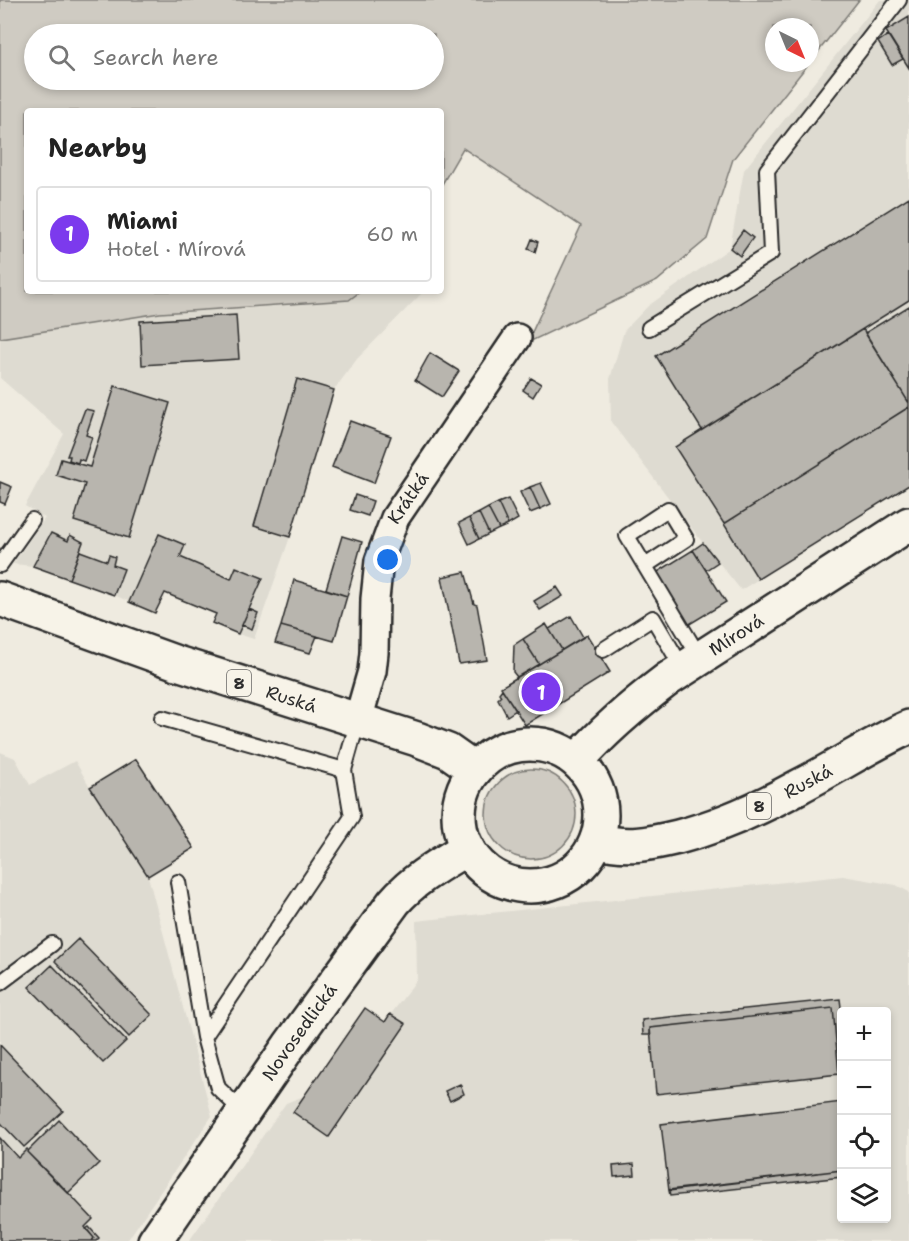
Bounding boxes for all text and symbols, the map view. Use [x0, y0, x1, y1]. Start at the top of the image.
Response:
north arrow [765, 18, 819, 72]
search box [24, 24, 444, 90]
icon: search [45, 41, 78, 74]
text: Search here [93, 43, 219, 72]
text: Nearby [48, 130, 147, 165]
text: Miami [107, 207, 178, 236]
text: 1 [65, 221, 74, 247]
text: 60 m [366, 221, 418, 247]
text: Hotel · Mírová [107, 236, 246, 262]
street label: Krátká [382, 468, 435, 529]
your location [373, 545, 402, 574]
street label: Mírová [704, 608, 768, 662]
road number: 8 [227, 670, 251, 696]
pin: 1 [522, 670, 560, 714]
street label: Ruská [263, 680, 320, 718]
street label: Ruská [780, 759, 837, 804]
road number: 8 [747, 793, 771, 819]
street label: Novosedlická [257, 979, 343, 1086]
map controls [837, 1007, 891, 1223]
button: + [837, 1007, 891, 1061]
button: − [837, 1061, 891, 1115]
button: locate [837, 1115, 891, 1169]
button: layers [837, 1169, 891, 1223]

